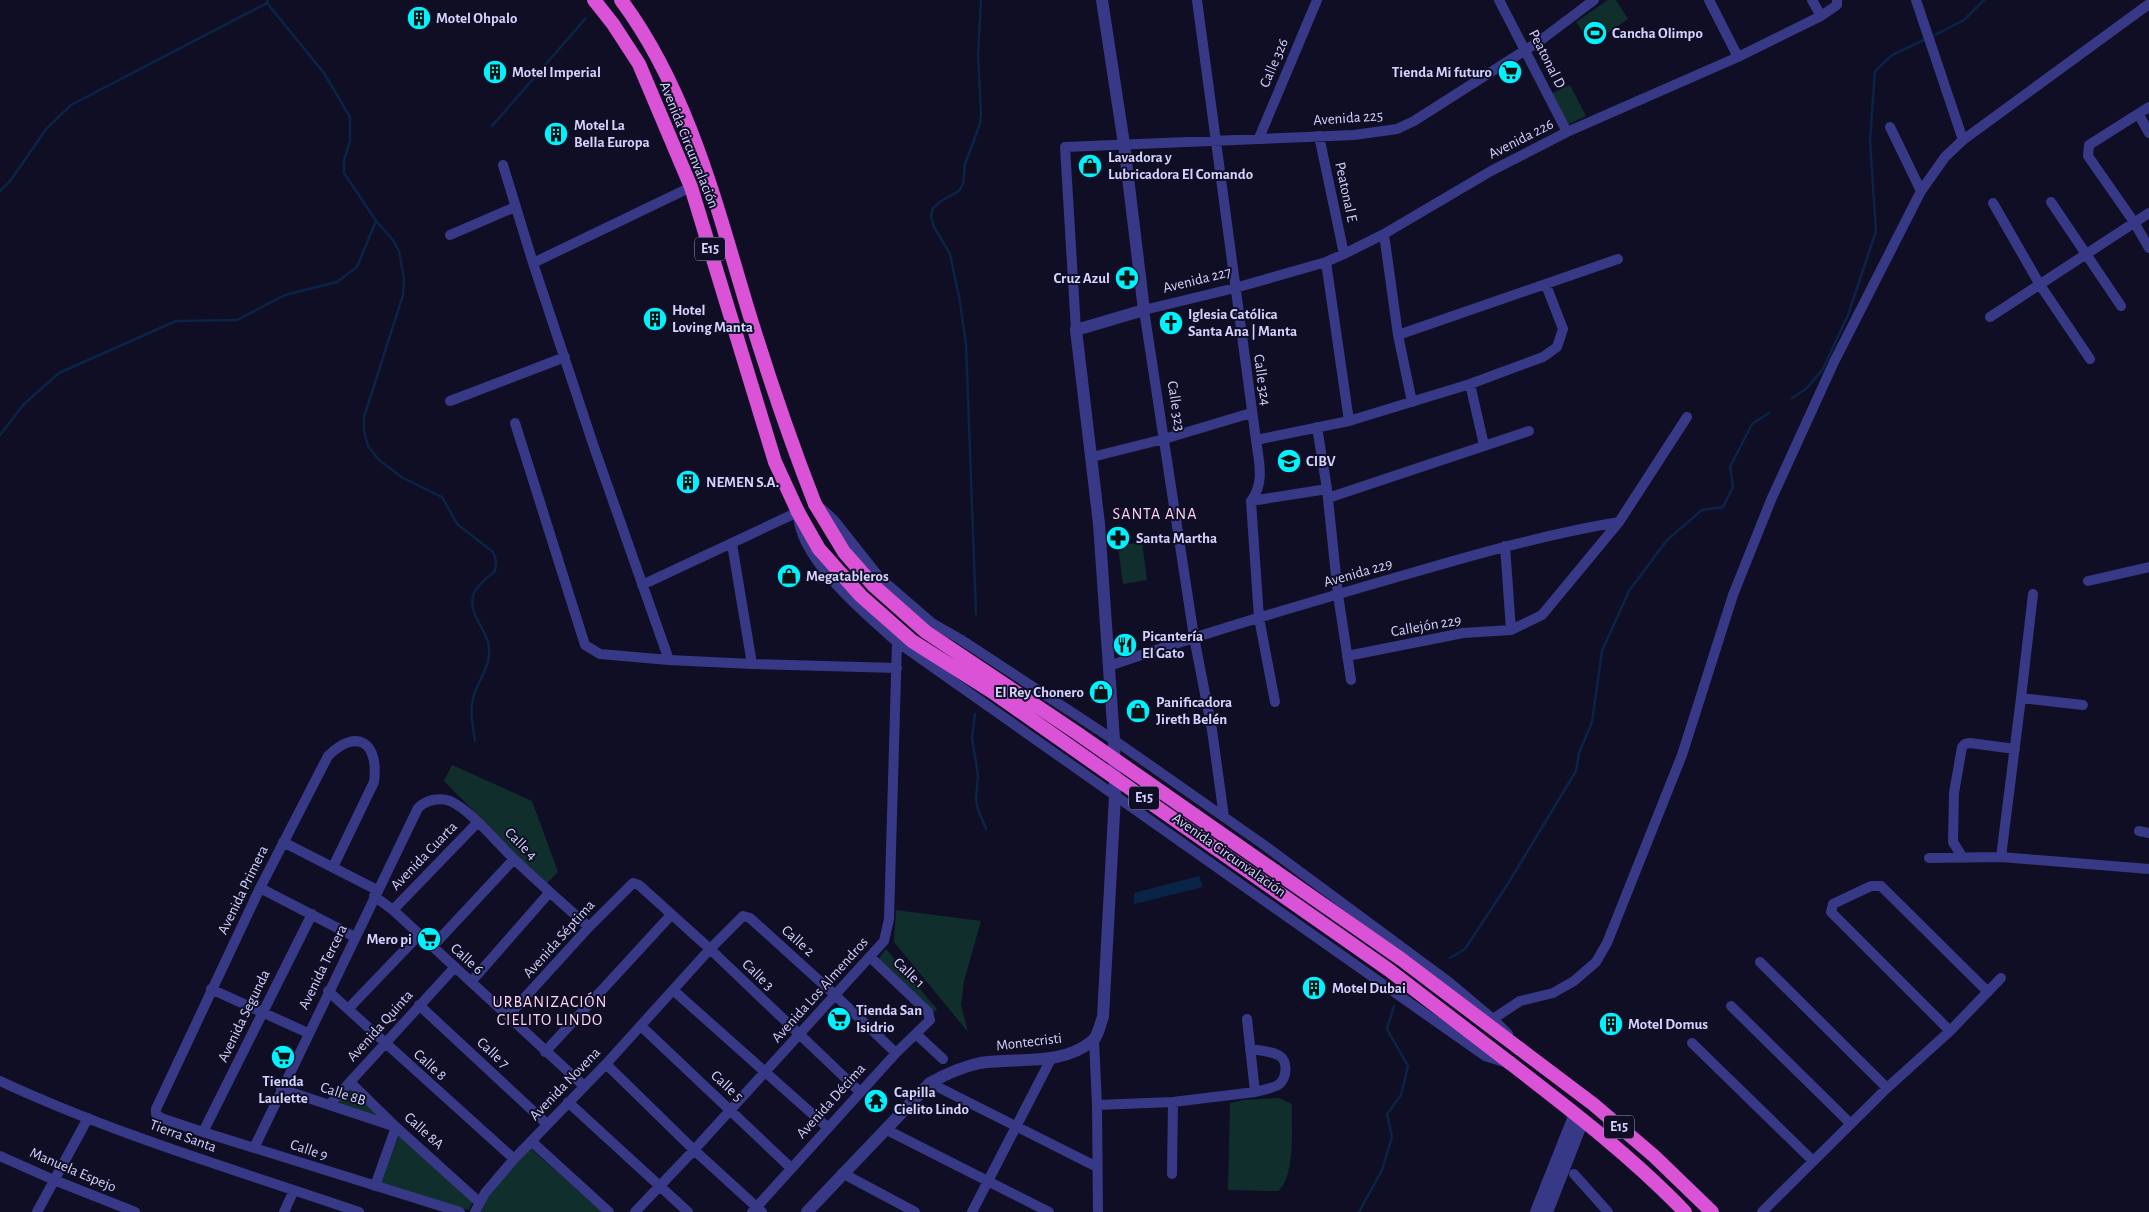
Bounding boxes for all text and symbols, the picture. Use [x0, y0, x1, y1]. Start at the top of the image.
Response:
building icon: Motel Ohpalo [406, 5, 432, 31]
place label: Motel Ohpalo [436, 11, 517, 26]
sports icon: Cancha Olimpo [1582, 20, 1608, 46]
place label: Cancha Olimpo [1612, 26, 1703, 41]
street label: Peatonal D [1526, 27, 1568, 91]
street label: Calle 326 [1257, 36, 1291, 90]
building icon: Motel Imperial [482, 59, 508, 85]
supermarket icon: Tienda Mi futuro [1497, 59, 1523, 85]
place label: Motel Imperial [512, 65, 601, 80]
place label: Tienda Mi futuro [1392, 65, 1492, 80]
street label: Avenida Circunvalación [657, 80, 721, 210]
street label: Avenida 225 [1313, 108, 1383, 128]
street label: Avenida 226 [1486, 116, 1556, 162]
place label: Motel La Bella Europa [574, 118, 650, 150]
building icon: Motel La Bella Europa [543, 121, 569, 147]
place label: Lavadora y Lubricadora El Comando [1108, 150, 1253, 182]
shop icon: Lavadora y Lubricadora El Comando [1077, 153, 1103, 179]
street label: Peatonal E [1332, 161, 1360, 223]
road number: E15 [695, 238, 725, 260]
street label: Avenida 227 [1161, 264, 1233, 296]
pharmacy icon: Cruz Azul [1114, 265, 1140, 291]
place label: Cruz Azul [1054, 271, 1110, 286]
place label: Hotel Loving Manta [672, 303, 753, 335]
building icon: Hotel Loving Manta [642, 306, 668, 332]
place label: Iglesia Católica Santa Ana | Manta [1188, 307, 1297, 340]
church icon: Iglesia Católica Santa Ana | Manta [1158, 310, 1184, 336]
street label: Calle 324 [1251, 353, 1273, 407]
street label: Calle 323 [1165, 380, 1187, 432]
school or university icon: CIBV [1276, 448, 1302, 474]
place label: CIBV [1306, 454, 1336, 469]
building icon: NEMEN S.A. [675, 469, 701, 495]
place label: NEMEN S.A. [706, 475, 779, 490]
district label: SANTA ANA [1113, 506, 1197, 522]
pharmacy icon: Santa Martha [1105, 525, 1131, 551]
place label: Santa Martha [1136, 531, 1217, 546]
street label: Avenida 229 [1322, 556, 1394, 590]
shop icon: Megatableros [776, 563, 802, 589]
place label: Megatableros [806, 569, 889, 584]
street label: Callejón 229 [1390, 612, 1462, 640]
place label: Picantería El Gato [1142, 629, 1203, 661]
restaurant icon: Picantería El Gato [1112, 632, 1138, 658]
shop icon: El Rey Chonero [1088, 679, 1114, 705]
place label: El Rey Chonero [995, 685, 1084, 700]
place label: Panificadora Jireth Belén [1156, 695, 1232, 727]
shop icon: Panificadora Jireth Belén [1125, 698, 1151, 724]
road number: E15 [1129, 786, 1159, 810]
street label: Avenida Circunvalación [1169, 810, 1289, 900]
street label: Avenida Cuarta [388, 819, 460, 893]
street label: Calle 4 [502, 825, 540, 863]
street label: Avenida Primera [215, 843, 271, 937]
street label: Avenida Séptima [520, 897, 598, 981]
street label: Avenida Tercera [296, 922, 350, 1012]
street label: Calle 2 [779, 923, 817, 960]
supermarket icon: Mero pi [416, 926, 442, 952]
place label: Mero pi [367, 932, 412, 947]
street label: Avenida Los Almendros [769, 934, 871, 1046]
street label: Calle 6 [448, 941, 486, 977]
street label: Calle 1 [890, 955, 928, 991]
street label: Calle 3 [739, 957, 777, 993]
street label: Avenida Segunda [215, 967, 273, 1065]
building icon: Motel Dubai [1301, 975, 1327, 1001]
place label: Motel Dubai [1332, 981, 1406, 996]
street label: Avenida Quinta [344, 987, 416, 1065]
district label: URBANIZACIÓN CIELITO LINDO [493, 992, 607, 1028]
place label: Tienda San Isidrio [856, 1003, 922, 1035]
supermarket icon: Tienda San Isidrio [826, 1006, 852, 1032]
building icon: Motel Domus [1598, 1011, 1624, 1037]
place label: Motel Domus [1628, 1017, 1708, 1032]
street label: Montecristi [995, 1031, 1063, 1053]
street label: Calle 7 [474, 1035, 512, 1071]
supermarket icon: Tienda Laulette [270, 1044, 296, 1070]
street label: Avenida Novena [527, 1045, 603, 1123]
street label: Calle 8 [411, 1046, 449, 1084]
street label: Avenida Décima [794, 1061, 868, 1141]
street label: Calle 5 [708, 1068, 746, 1104]
place label: Tienda Laulette [258, 1074, 308, 1106]
street label: Calle 8B [318, 1080, 368, 1108]
place label: Capilla Cielito Lindo [894, 1085, 969, 1117]
temple icon: Capilla Cielito Lindo [863, 1088, 889, 1114]
street label: Calle 8A [401, 1110, 447, 1153]
road number: E15 [1604, 1116, 1634, 1138]
street label: Tierra Santa [148, 1117, 218, 1155]
street label: Calle 9 [288, 1137, 330, 1163]
street label: Manuela Espejo [27, 1145, 119, 1195]

